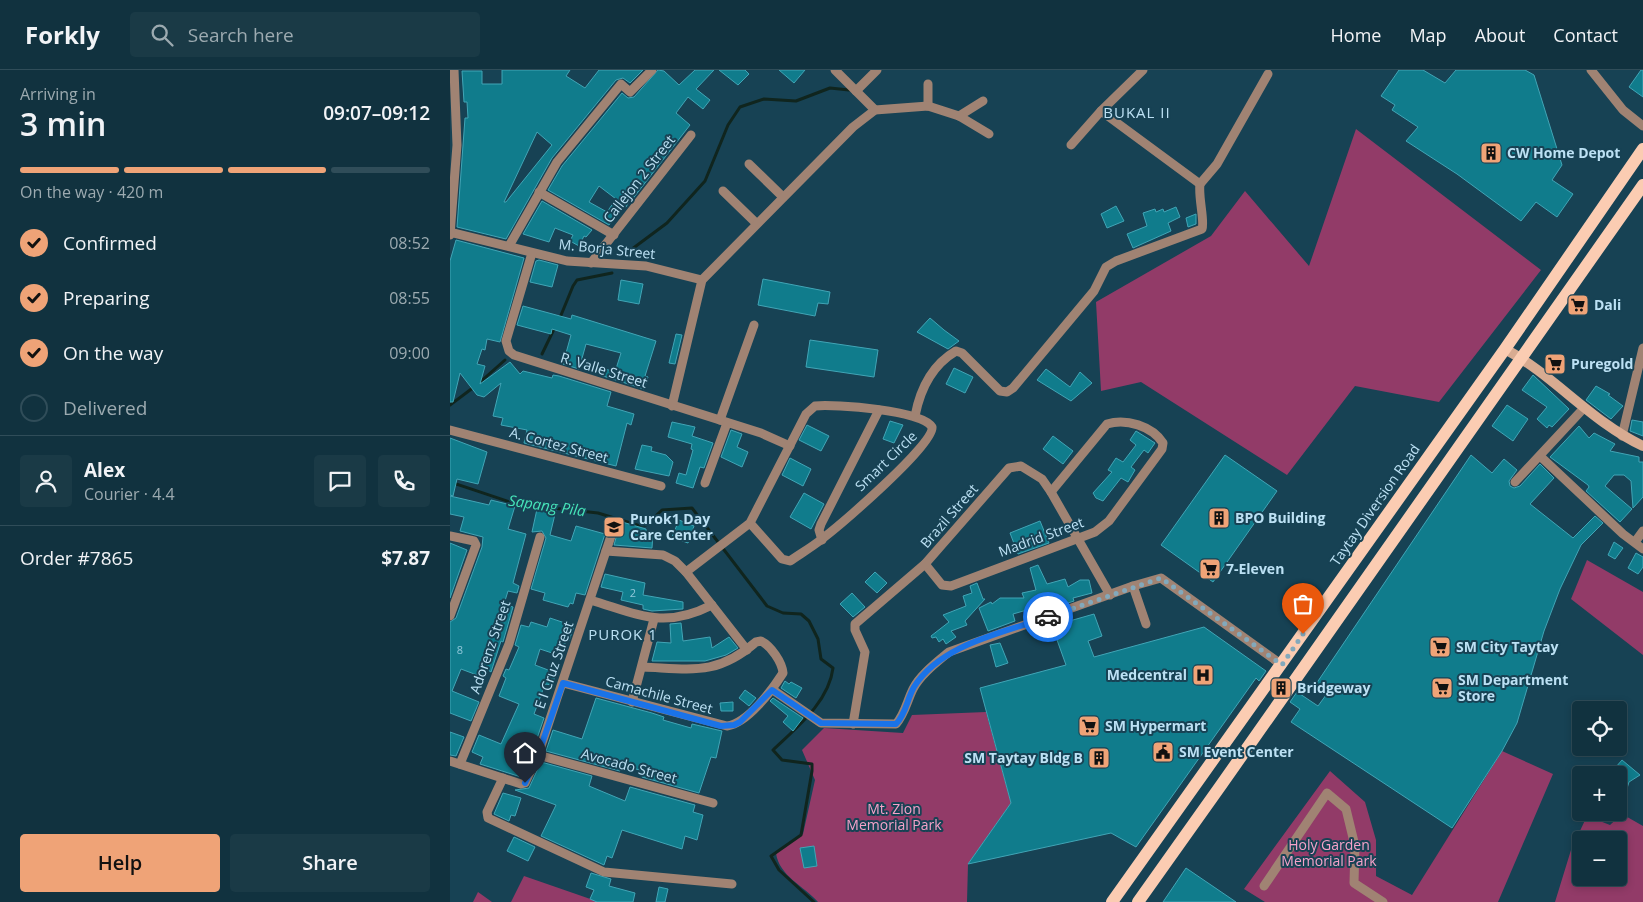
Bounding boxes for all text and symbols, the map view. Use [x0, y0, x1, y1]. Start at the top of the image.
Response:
search box [130, 12, 480, 57]
text: Forkly [25, 18, 100, 51]
icon: search [148, 21, 176, 49]
text: Search here [188, 22, 294, 48]
text: Home [1331, 23, 1381, 47]
text: Map [1409, 23, 1447, 47]
text: About [1475, 23, 1525, 47]
text: Contact [1553, 23, 1618, 47]
text: Arriving in [20, 83, 96, 105]
text: 09:07–09:12 [323, 100, 430, 126]
text: 3 min [20, 102, 106, 145]
district label: BUKAL II [1103, 102, 1171, 122]
street label: Callejon 2 Street [598, 131, 679, 226]
building icon: CW Home Depot [1479, 141, 1503, 165]
place label: CW Home Depot [1507, 143, 1620, 162]
text: On the way · 420 m [20, 181, 163, 203]
icon: check [20, 229, 48, 257]
text: Confirmed [63, 230, 157, 256]
text: 08:52 [389, 232, 430, 254]
street label: M. Borja Street [558, 234, 656, 263]
icon: check [20, 284, 48, 312]
text: Preparing [63, 285, 150, 311]
text: 08:55 [389, 287, 430, 309]
supermarket icon: Dali [1566, 293, 1590, 317]
place label: Dali [1594, 295, 1621, 314]
icon: check [20, 339, 48, 367]
text: On the way [63, 340, 163, 366]
text: 09:00 [389, 342, 430, 364]
street label: R. Valle Street [558, 347, 650, 392]
supermarket icon: Puregold [1543, 352, 1567, 376]
place label: Puregold [1571, 354, 1633, 373]
text: Delivered [63, 395, 147, 421]
street label: A. Cortez Street [508, 422, 611, 467]
street label: Smart Circle [851, 426, 921, 495]
street label: Taytay Diversion Road [1325, 440, 1424, 569]
button: person [20, 455, 72, 507]
button: chat [314, 455, 366, 507]
button: phone [378, 455, 430, 507]
text: Alex [84, 457, 125, 483]
street label: Brazil Street [916, 480, 982, 552]
text: Courier · 4.4 [84, 483, 175, 505]
water label: Sapang Pila [507, 490, 588, 520]
building icon: BPO Building [1207, 506, 1231, 530]
place label: BPO Building [1235, 508, 1325, 527]
place label: Purok1 Day Care Center [630, 509, 713, 544]
street label: Madrid Street [996, 512, 1086, 561]
school or university icon: Purok1 Day Care Center [602, 515, 626, 539]
text: Order #7865 [20, 545, 133, 571]
text: $7.87 [381, 545, 430, 571]
supermarket icon: 7-Eleven [1198, 557, 1222, 581]
place label: 7-Eleven [1226, 559, 1284, 578]
pin [1282, 583, 1324, 634]
house number: 2 [630, 585, 636, 600]
icon: bag [1289, 590, 1317, 618]
courier [1023, 592, 1073, 642]
street label: Adorenz Street [465, 598, 514, 696]
icon: car [1034, 603, 1062, 631]
street label: E I Cruz Street [530, 619, 577, 711]
district label: PUROK 1 [588, 624, 658, 644]
supermarket icon: SM City Taytay [1428, 635, 1452, 659]
place label: SM City Taytay [1456, 637, 1558, 656]
house number: 8 [457, 642, 463, 657]
hospital icon: Medcentral [1191, 663, 1215, 687]
place label: Medcentral [1107, 665, 1187, 684]
place label: SM Department Store [1458, 670, 1568, 705]
street label: Camachile Street [603, 671, 715, 718]
building icon: Bridgeway [1269, 676, 1293, 700]
supermarket icon: SM Department Store [1430, 676, 1454, 700]
place label: Bridgeway [1297, 678, 1371, 697]
map controls [1572, 701, 1627, 886]
button: locate [1572, 701, 1627, 756]
supermarket icon: SM Hypermart [1077, 714, 1101, 738]
place label: SM Hypermart [1105, 716, 1206, 735]
pin [504, 732, 546, 783]
icon: home [511, 739, 539, 767]
public building icon: SM Event Center [1151, 740, 1175, 764]
place label: SM Event Center [1179, 742, 1294, 761]
street label: Avocado Street [579, 744, 679, 787]
building icon: SM Taytay Bldg B [1087, 746, 1111, 770]
place label: SM Taytay Bldg B [964, 748, 1083, 767]
button: + [1572, 766, 1627, 821]
park label: Mt. Zion Memorial Park [846, 799, 942, 834]
button: − [1572, 831, 1627, 886]
button: Help [20, 834, 220, 892]
button: Share [230, 834, 430, 892]
park label: Holy Garden Memorial Park [1281, 835, 1377, 870]

